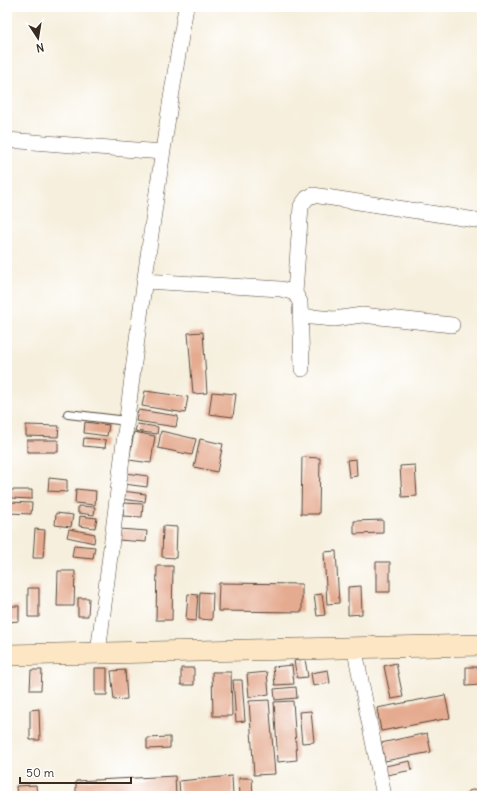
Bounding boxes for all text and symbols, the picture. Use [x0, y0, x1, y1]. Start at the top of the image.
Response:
north arrow [18, 18, 58, 58]
text: N [35, 40, 45, 55]
scale bar [20, 759, 131, 785]
text: 50 m [26, 765, 55, 780]

